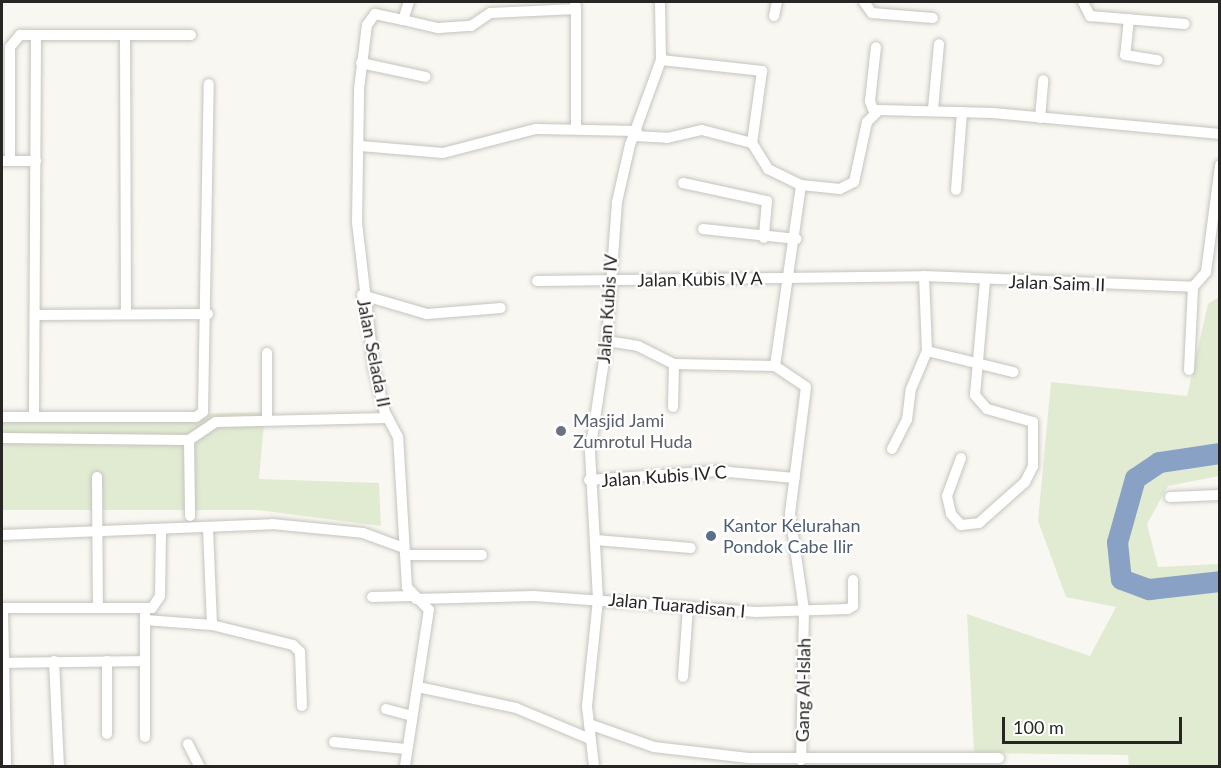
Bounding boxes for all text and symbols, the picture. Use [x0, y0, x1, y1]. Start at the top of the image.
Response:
street label: Jalan Kubis IV [592, 254, 622, 364]
street label: Jalan Kubis IV A [637, 267, 763, 291]
street label: Jalan Saim II [1008, 271, 1106, 295]
street label: Jalan Selada II [353, 297, 395, 409]
place label: Masjid Jami Zumrotul Huda [573, 410, 692, 452]
marker: Masjid Jami Zumrotul Huda [554, 424, 568, 438]
street label: Jalan Kubis IV C [600, 461, 728, 491]
place label: Kantor Kelurahan Pondok Cabe Ilir [723, 515, 861, 558]
marker: Kantor Kelurahan Pondok Cabe Ilir [704, 529, 718, 543]
street label: Jalan Tuaradisan I [607, 588, 747, 622]
street label: Gang Al-Islah [791, 637, 815, 743]
scale bar [1005, 705, 1185, 743]
text: 100 m [1013, 716, 1064, 738]

